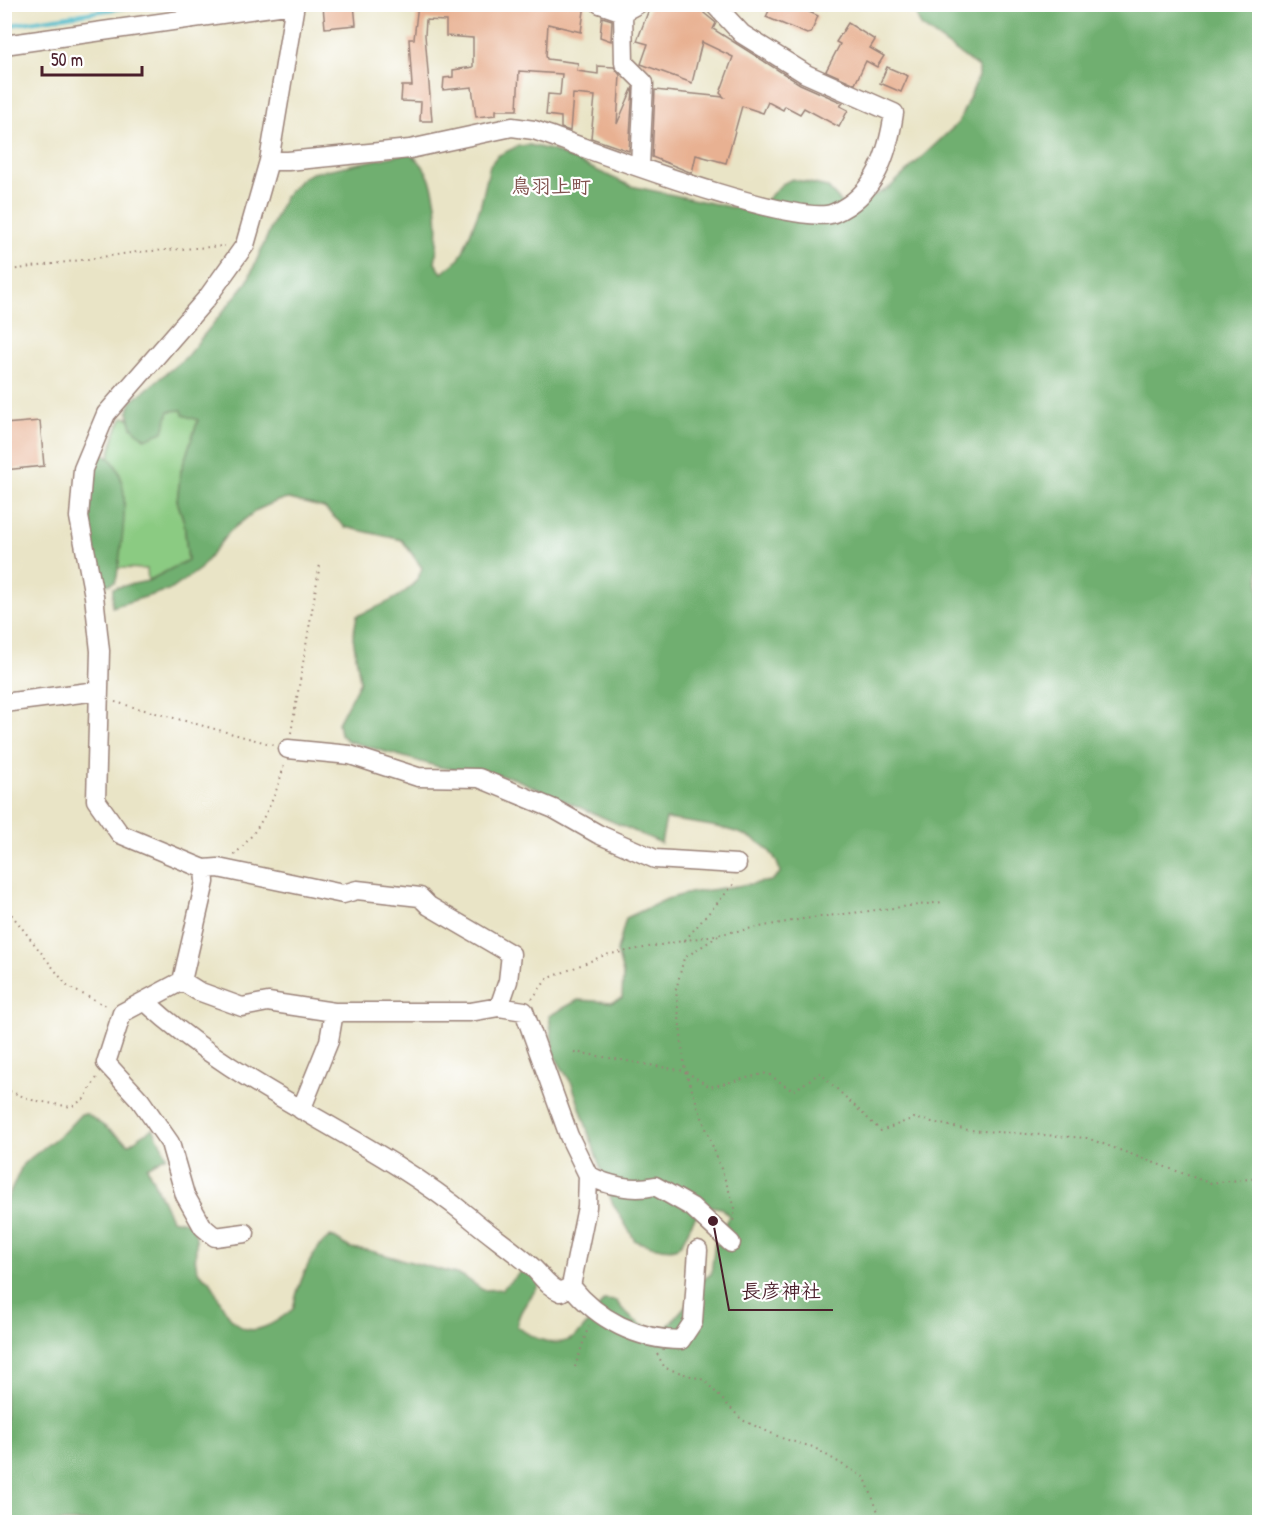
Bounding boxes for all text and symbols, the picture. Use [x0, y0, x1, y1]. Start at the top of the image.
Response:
scale bar [42, 39, 142, 77]
text: 50 m [51, 47, 83, 72]
district label: 鳥羽上町 [511, 172, 591, 199]
callout: 長彦神社 [729, 1272, 833, 1310]
text: 長彦神社 [741, 1277, 821, 1304]

